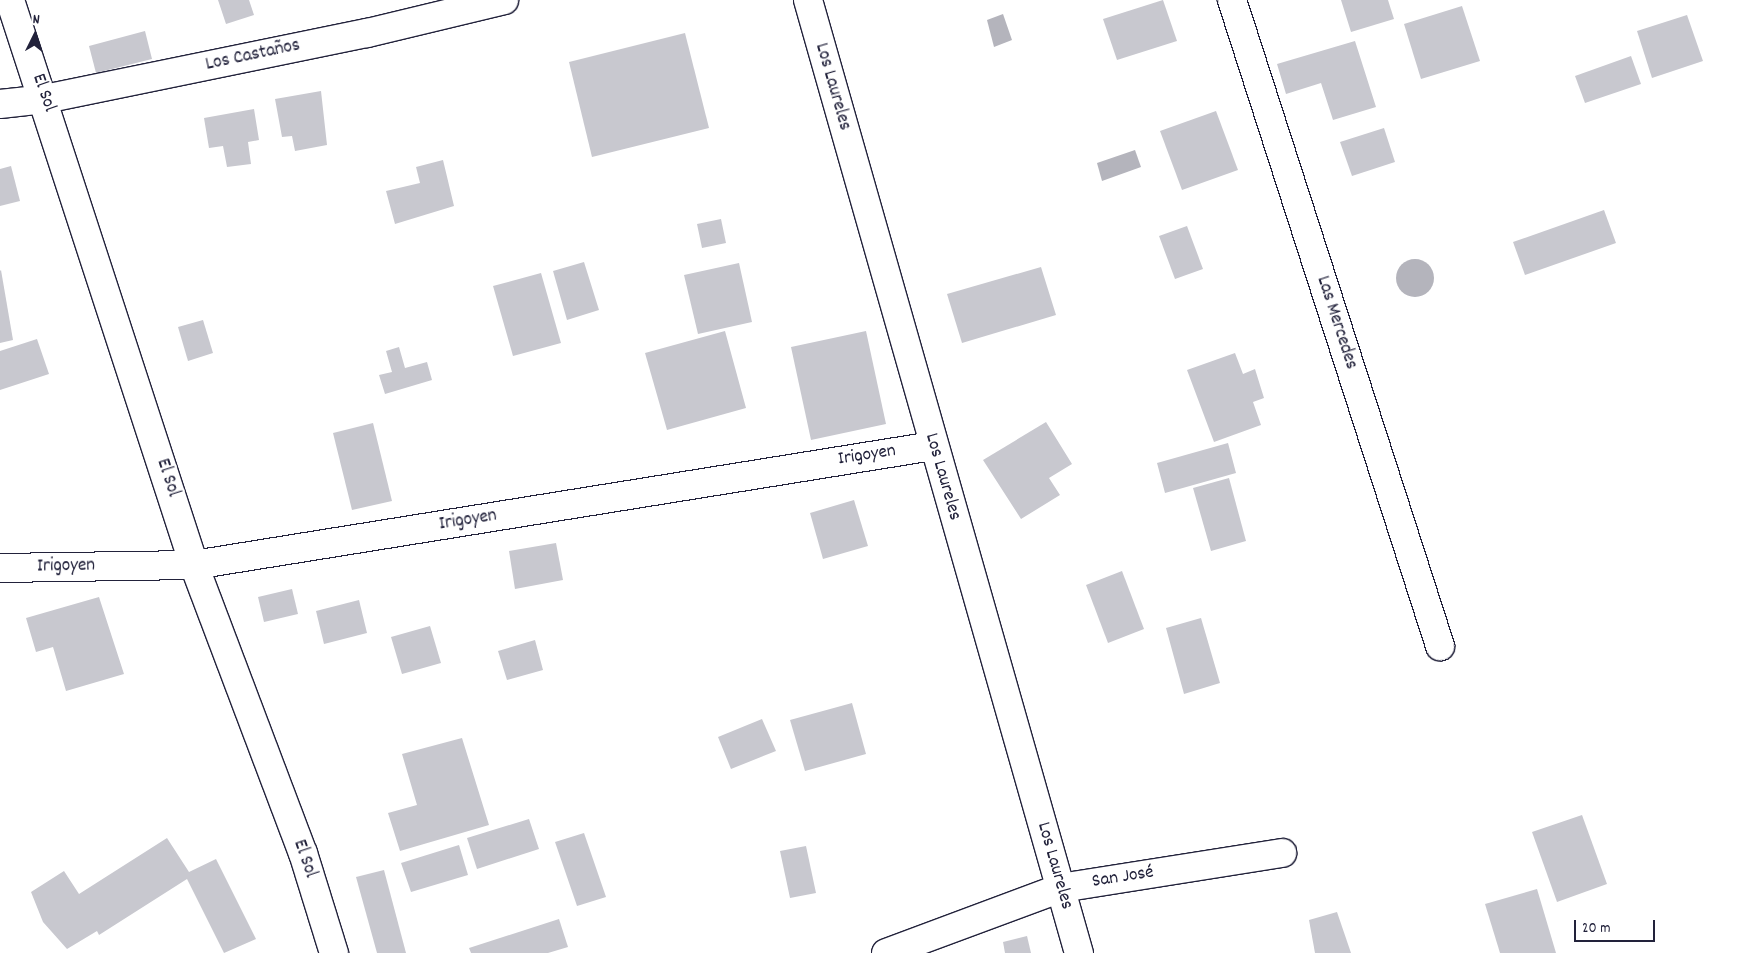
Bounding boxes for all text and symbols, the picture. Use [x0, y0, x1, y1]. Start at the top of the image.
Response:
north arrow [10, 10, 60, 60]
text: N [32, 10, 40, 30]
street label: Los Castaños [204, 35, 302, 77]
street label: Los Laureles [809, 41, 855, 133]
street label: El Sol [26, 71, 60, 115]
street label: Las Mercedes [1310, 273, 1362, 373]
street label: Los Laureles [919, 431, 965, 523]
street label: Irigoyen [837, 440, 897, 472]
street label: El Sol [150, 456, 184, 500]
street label: Irigoyen [438, 505, 498, 537]
street label: Irigoyen [37, 555, 95, 579]
street label: Los Laureles [1031, 820, 1077, 912]
street label: El Sol [287, 837, 321, 881]
street label: San José [1091, 862, 1155, 894]
scale bar [1576, 910, 1657, 942]
text: 20 m [1582, 918, 1610, 940]

